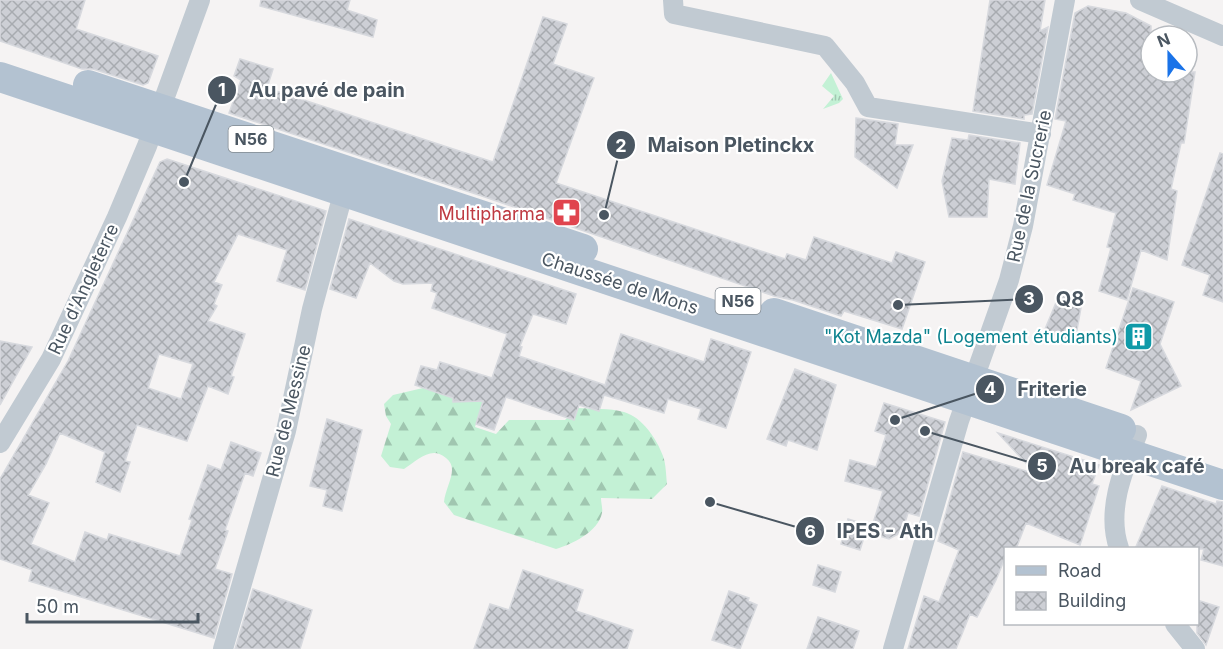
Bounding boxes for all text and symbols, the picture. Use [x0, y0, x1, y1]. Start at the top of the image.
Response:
north arrow [1139, 24, 1199, 84]
text: N [1154, 28, 1173, 52]
callout: Au pavé de pain [207, 71, 417, 109]
text: Au pavé de pain [249, 78, 405, 102]
text: 1 [218, 79, 226, 100]
street label: Rue de la Sucrerie [1003, 108, 1055, 264]
road number: N56 [228, 126, 274, 152]
callout: Maison Pletinckx [606, 126, 826, 164]
text: Maison Pletinckx [648, 133, 815, 157]
text: 2 [615, 135, 627, 156]
pharmacy icon: Multipharma [550, 197, 582, 229]
place label: Multipharma [439, 203, 545, 224]
street label: Rue d'Angleterre [43, 220, 123, 358]
street label: Chaussée de Mons [539, 248, 701, 318]
callout: Q8 [1014, 280, 1096, 318]
text: Q8 [1056, 287, 1084, 311]
road number: N56 [716, 288, 760, 314]
text: 3 [1023, 288, 1035, 309]
building icon: "Kot Mazda" (Logement étudiants) [1123, 320, 1155, 352]
place label: "Kot Mazda" (Logement étudiants) [824, 326, 1118, 347]
street label: Rue de Messine [261, 343, 315, 479]
callout: Friterie [975, 370, 1099, 408]
text: Friterie [1017, 377, 1087, 401]
text: 4 [984, 378, 996, 399]
callout: Au break café [1027, 447, 1217, 485]
text: Au break café [1069, 454, 1205, 478]
text: 5 [1036, 455, 1048, 476]
callout: IPES - Ath [795, 512, 945, 550]
text: IPES - Ath [837, 519, 933, 543]
text: 6 [804, 521, 816, 542]
legend [1004, 547, 1199, 625]
text: Road [1058, 560, 1101, 581]
scale bar [27, 586, 198, 624]
text: Building [1058, 590, 1126, 611]
text: 50 m [36, 596, 79, 617]

